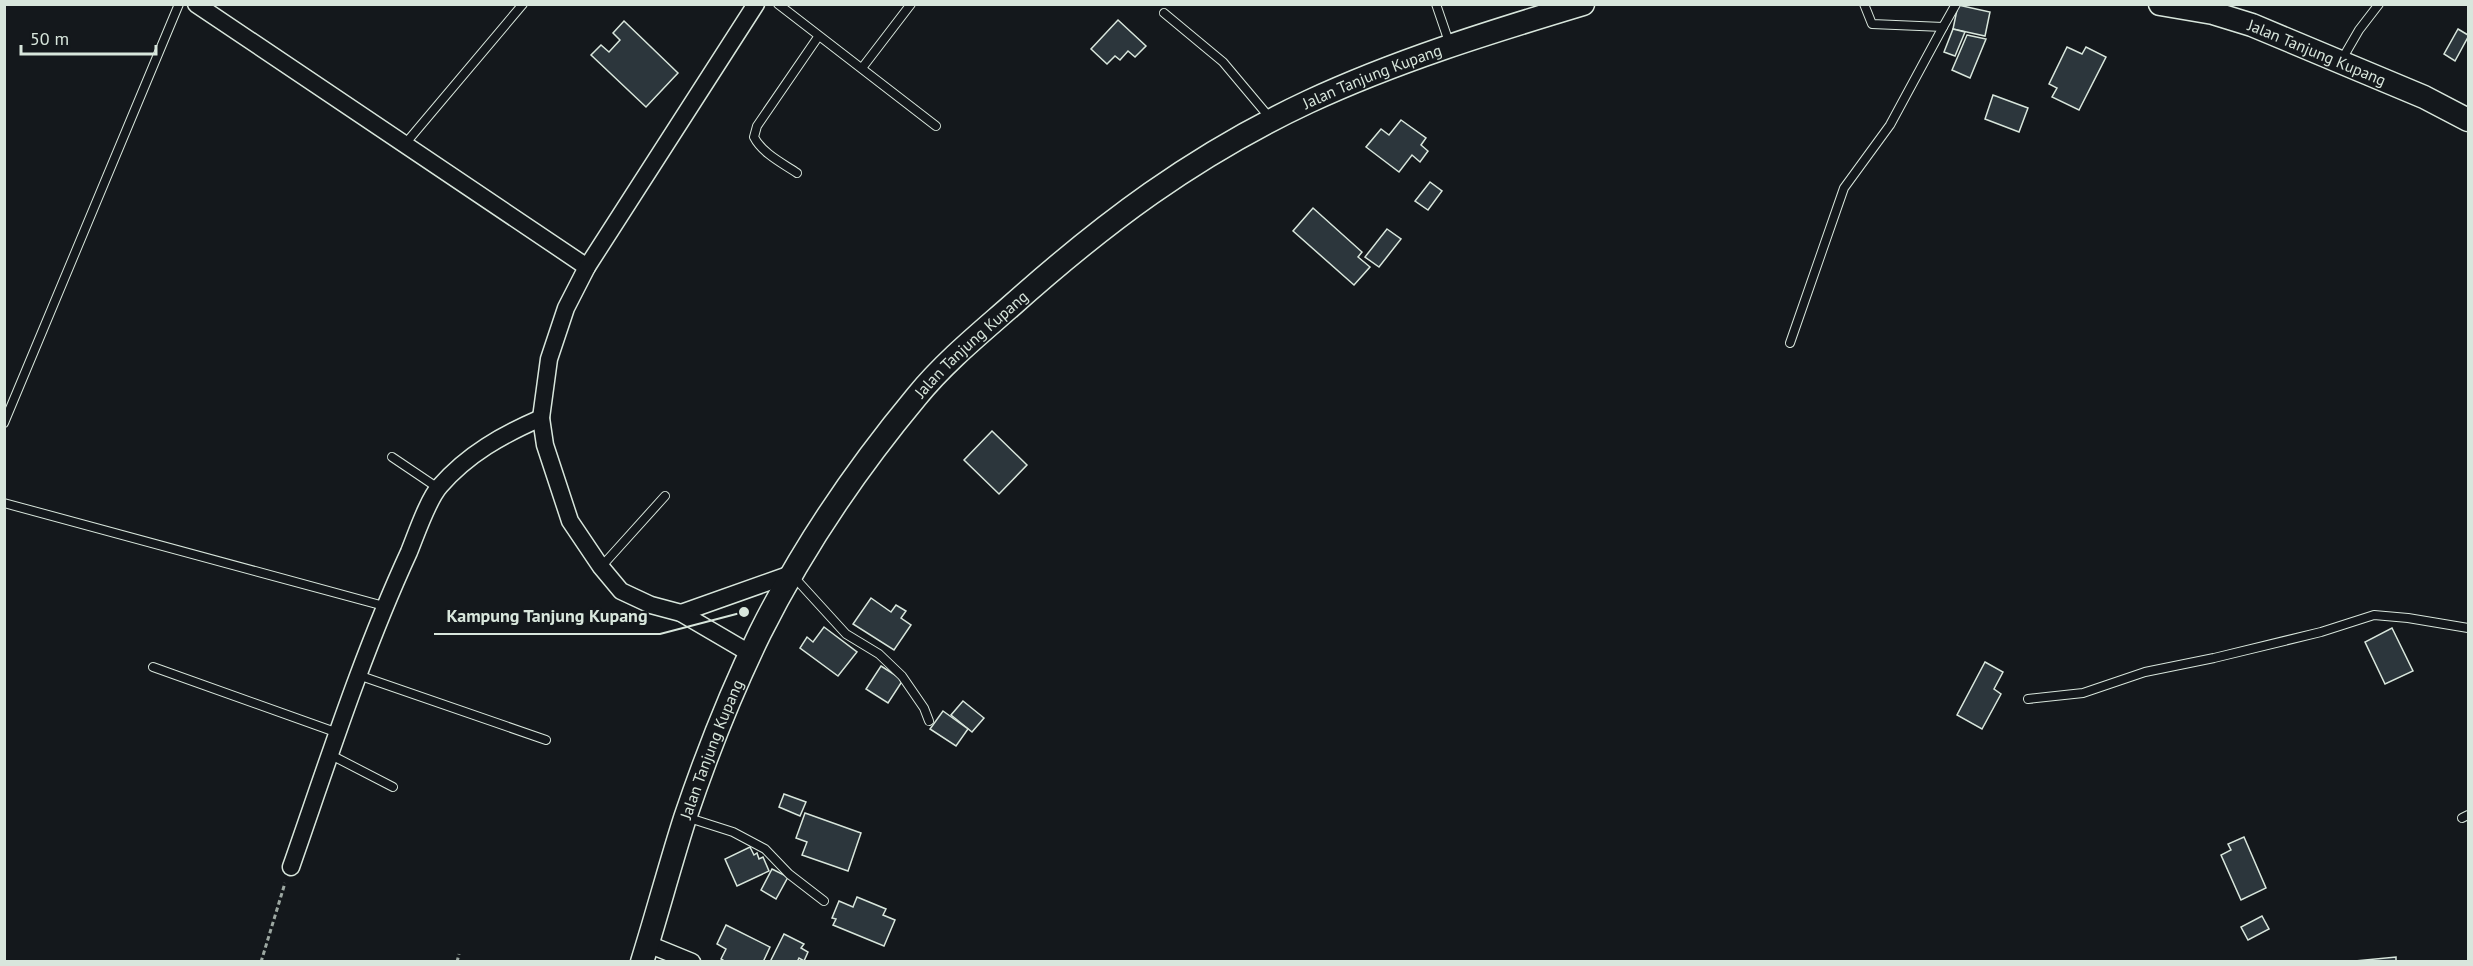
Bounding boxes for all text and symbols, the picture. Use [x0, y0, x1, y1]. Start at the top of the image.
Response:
street label: Jalan Tanjung Kupang [2245, 14, 2389, 90]
scale bar [21, 18, 156, 56]
text: 50 m [30, 27, 69, 50]
street label: Jalan Tanjung Kupang [1298, 40, 1444, 114]
street label: Jalan Tanjung Kupang [909, 286, 1032, 402]
callout: Kampung Tanjung Kupang [434, 598, 660, 634]
text: Kampung Tanjung Kupang [446, 604, 648, 627]
street label: Jalan Tanjung Kupang [675, 676, 747, 823]

